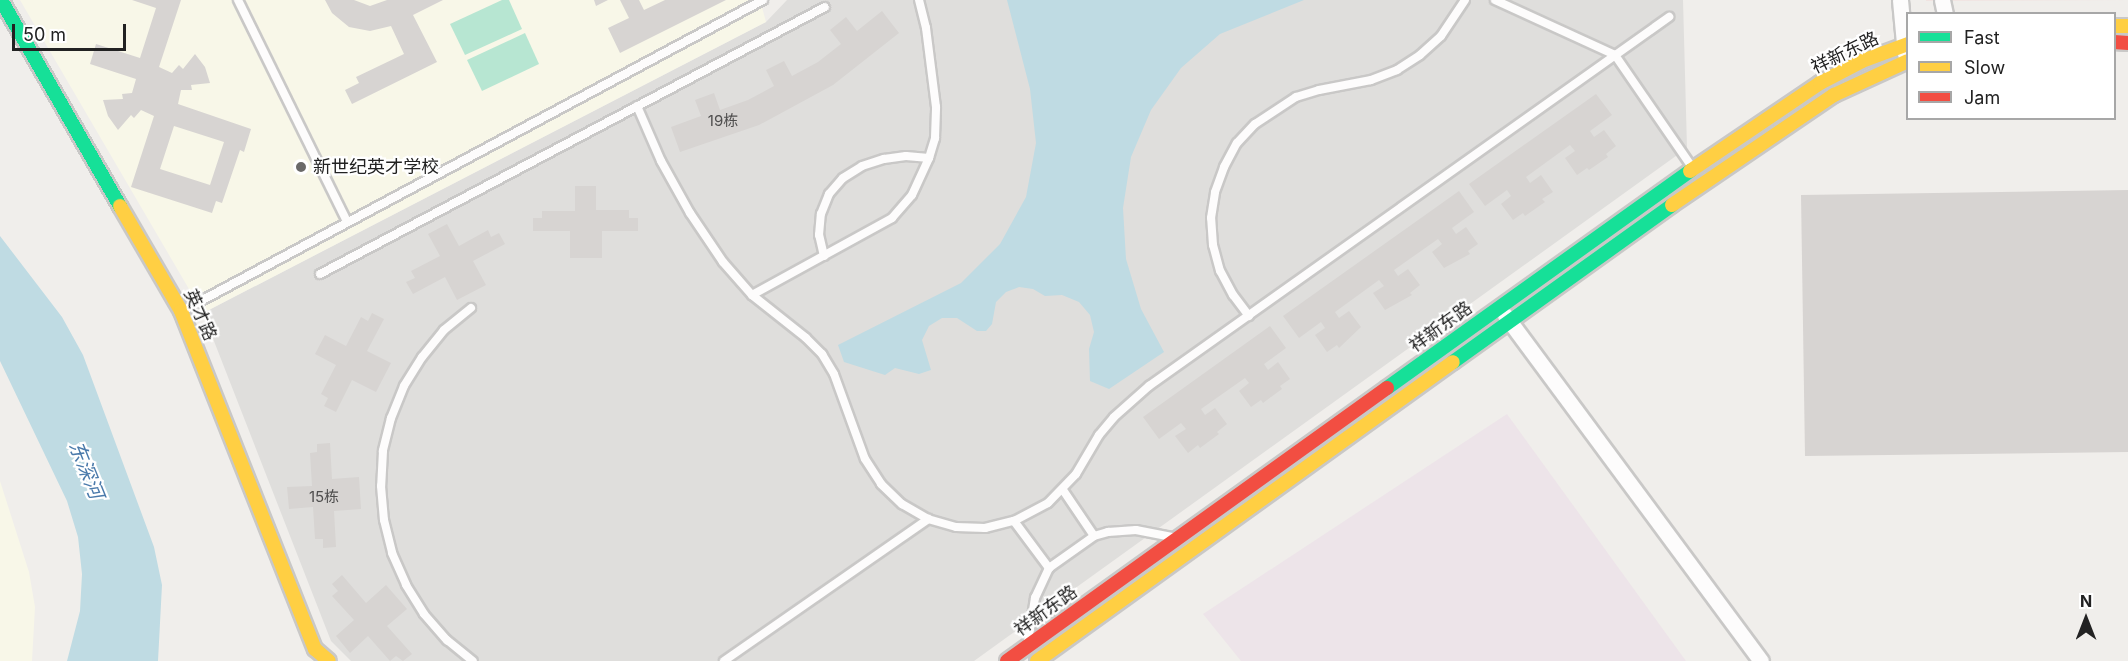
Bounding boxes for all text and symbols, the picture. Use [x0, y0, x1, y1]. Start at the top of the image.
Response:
scale bar [15, 12, 129, 50]
legend [1906, 12, 2116, 120]
text: 50 m [23, 24, 66, 45]
text: Fast [1964, 27, 2000, 48]
street label: 祥新东路 [1808, 28, 1882, 78]
text: Slow [1964, 57, 2005, 78]
text: Jam [1964, 87, 2000, 108]
house number: 19栋 [708, 112, 738, 130]
place label: 新世纪英才学校 [313, 156, 439, 178]
marker: 新世纪英才学校 [294, 160, 308, 174]
street label: 英才路 [179, 286, 221, 344]
street label: 祥新东路 [1406, 297, 1476, 357]
water label: 东深河 [64, 438, 108, 502]
house number: 15栋 [309, 488, 339, 506]
street label: 祥新东路 [1011, 581, 1081, 641]
north arrow [2056, 589, 2116, 649]
text: N [2080, 591, 2092, 611]

